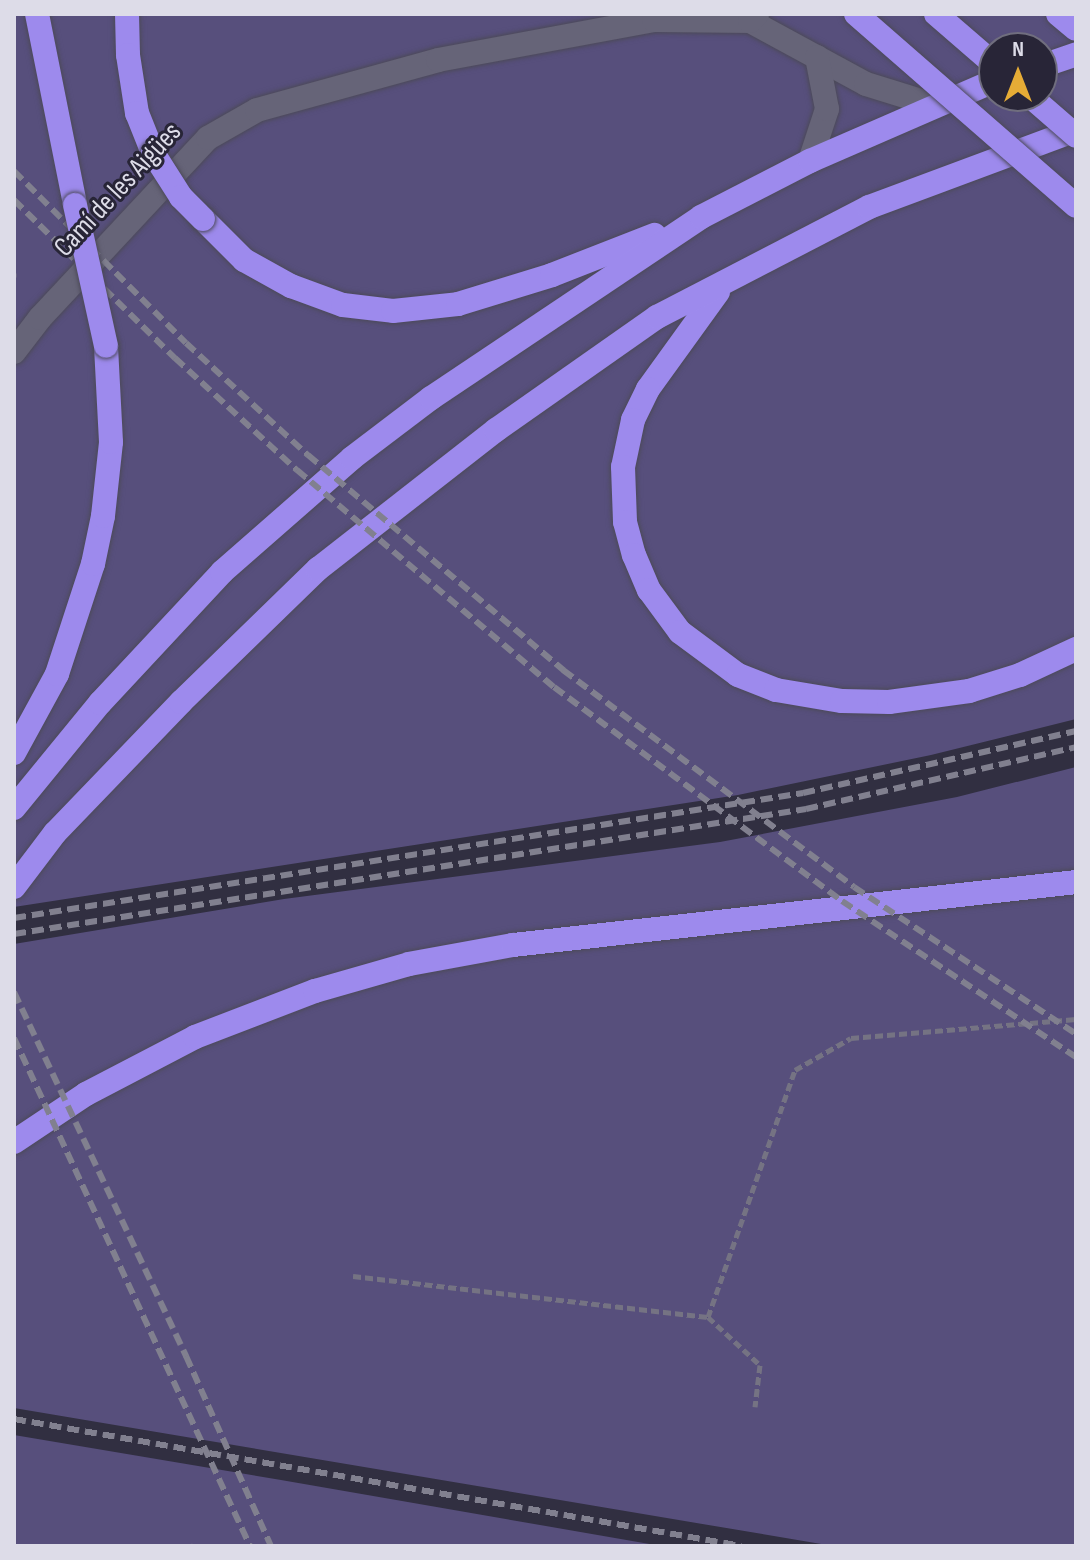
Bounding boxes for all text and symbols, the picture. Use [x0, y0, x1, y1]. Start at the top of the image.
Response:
north arrow [978, 32, 1058, 112]
text: N [1012, 36, 1024, 63]
street label: Camí de les Aigües [47, 116, 189, 264]

